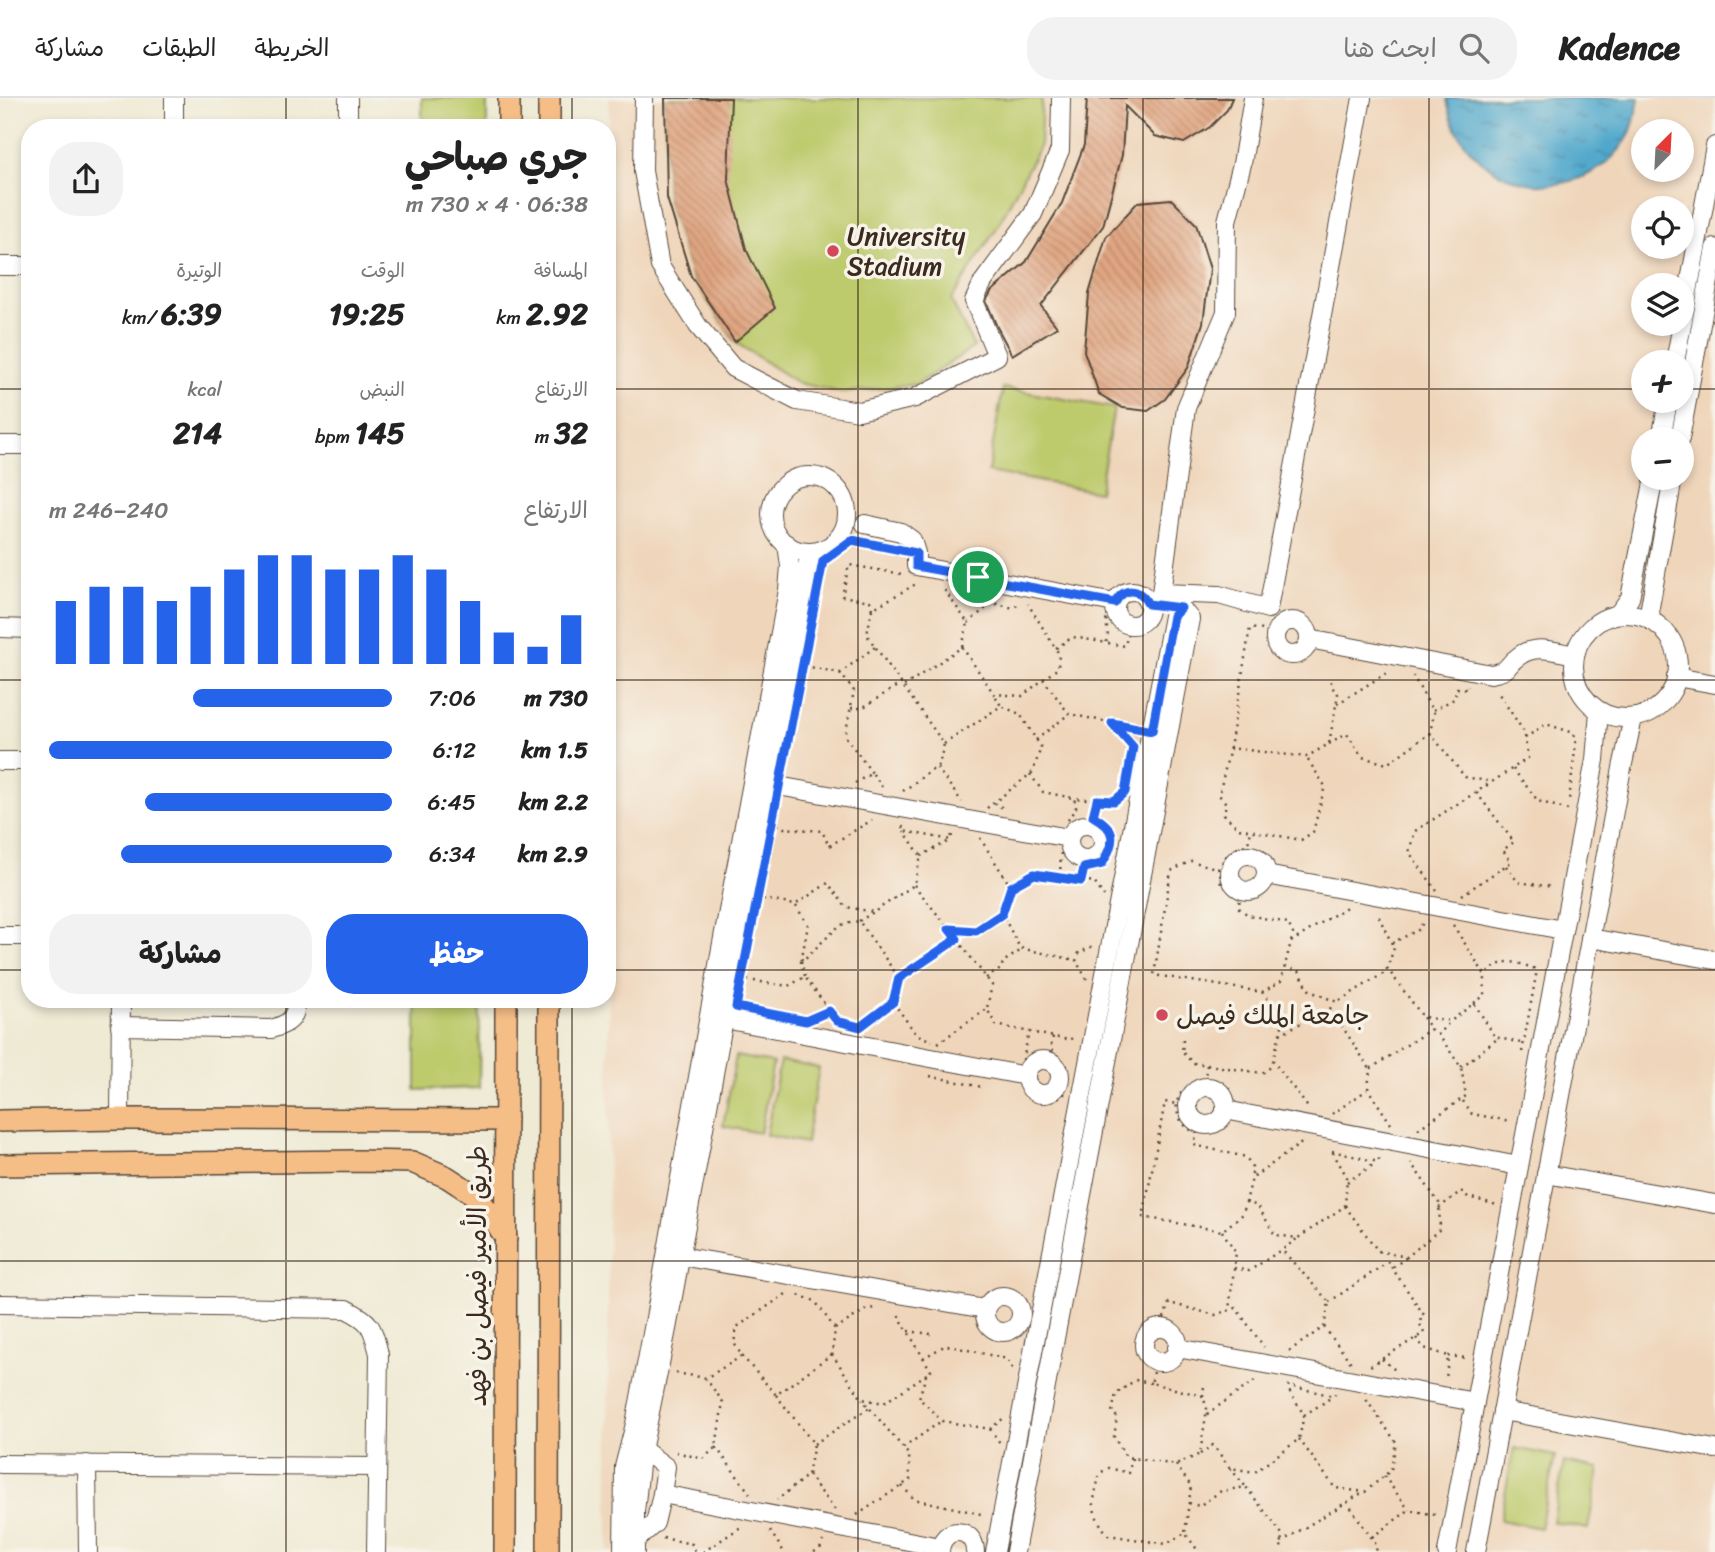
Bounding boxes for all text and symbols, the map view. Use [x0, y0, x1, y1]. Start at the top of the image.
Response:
search box [1027, 17, 1517, 80]
text: Kadence [1559, 19, 1680, 77]
text: ابحث هنا [1343, 25, 1437, 71]
text: مشاركة [35, 27, 104, 69]
text: الطبقات [142, 27, 217, 69]
text: الخريطة [255, 27, 329, 69]
icon: search [1455, 29, 1493, 67]
north arrow [1631, 119, 1694, 182]
map controls [1631, 119, 1694, 490]
text: جري صباحي [405, 124, 588, 191]
button: share [49, 142, 123, 216]
text: 06:38 · 4 × 730 m [406, 184, 588, 225]
button: locate [1631, 196, 1694, 259]
place label: University Stadium [847, 213, 966, 289]
marker: University Stadium [825, 243, 841, 259]
text: الوتيرة [176, 254, 222, 287]
text: الوقت [361, 254, 405, 287]
text: المسافة [534, 254, 588, 287]
button: layers [1631, 273, 1694, 336]
text: 6:39 [161, 287, 222, 341]
text: 19:25 [329, 287, 405, 341]
text: 2.92 [526, 287, 588, 341]
text: /km [122, 301, 161, 334]
text: km [496, 301, 526, 334]
button: + [1631, 350, 1694, 413]
text: kcal [187, 373, 222, 406]
text: النبض [360, 373, 405, 406]
text: الارتفاع [535, 373, 588, 406]
text: 214 [173, 406, 222, 460]
text: 145 [355, 406, 405, 460]
text: 32 [554, 406, 588, 460]
text: bpm [315, 420, 355, 453]
text: m [535, 420, 554, 453]
button: − [1631, 427, 1694, 490]
text: 240–246 m [49, 490, 169, 531]
text: الارتفاع [524, 490, 588, 531]
pin [948, 547, 1008, 607]
icon: arrive [959, 558, 997, 596]
text: 7:06 [428, 678, 476, 719]
text: 730 m [524, 678, 588, 719]
text: 6:12 [433, 730, 476, 771]
text: 1.5 km [521, 730, 588, 771]
text: 6:45 [428, 782, 476, 823]
text: 2.2 km [519, 782, 588, 823]
text: 6:34 [429, 834, 476, 875]
text: 2.9 km [518, 834, 588, 875]
button: مشاركة [49, 914, 312, 994]
button: حفظ [326, 914, 588, 994]
place label: جامعة الملك فيصل [1176, 992, 1370, 1038]
marker: جامعة الملك فيصل [1154, 1007, 1170, 1023]
street label: طريق الأمير فيصل بن فهد [454, 1145, 500, 1407]

